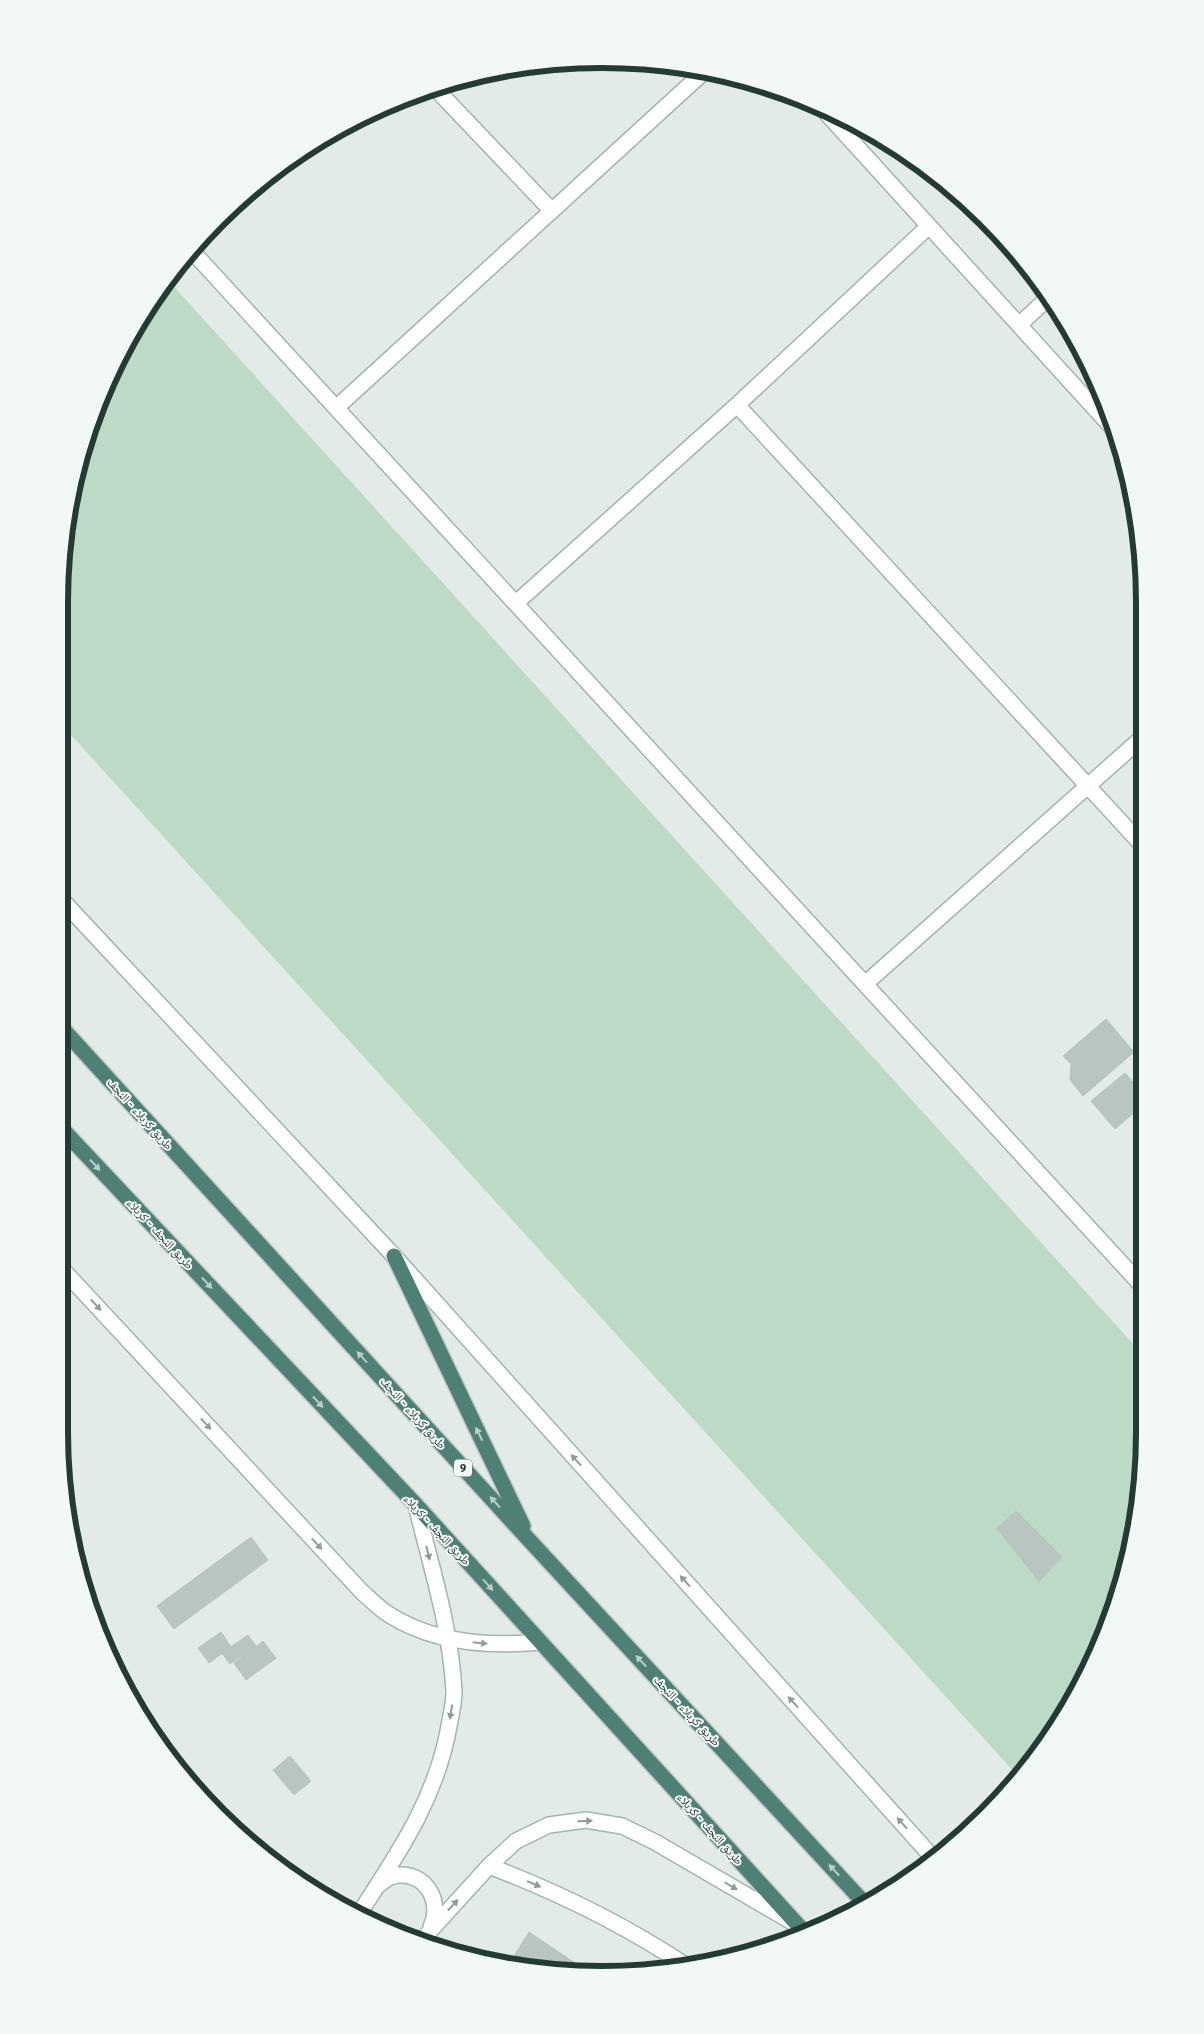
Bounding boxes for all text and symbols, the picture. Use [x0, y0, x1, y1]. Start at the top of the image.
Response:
street label: طريق کربلاء - النجف [104, 1075, 176, 1153]
one-way arrow [89, 1158, 101, 1170]
street label: طريق النجف - کربلاء [123, 1196, 196, 1272]
one-way arrow [201, 1277, 213, 1289]
one-way arrow [90, 1299, 102, 1311]
one-way arrow [356, 1351, 368, 1363]
street label: طريق کربلاء - النجف [377, 1374, 449, 1452]
one-way arrow [312, 1395, 324, 1407]
one-way arrow [200, 1418, 212, 1430]
one-way arrow [475, 1427, 483, 1441]
one-way arrow [571, 1453, 582, 1466]
road number: 9 [454, 1460, 472, 1476]
street label: طريق النجف - کربلاء [400, 1492, 473, 1568]
one-way arrow [489, 1497, 501, 1509]
one-way arrow [311, 1537, 323, 1549]
one-way arrow [424, 1545, 432, 1560]
one-way arrow [679, 1575, 691, 1587]
one-way arrow [482, 1578, 494, 1590]
one-way arrow [472, 1639, 488, 1647]
one-way arrow [635, 1654, 646, 1667]
street label: طريق کربلاء - النجف [650, 1673, 723, 1749]
one-way arrow [787, 1696, 799, 1708]
one-way arrow [447, 1705, 455, 1721]
street label: طريق النجف - کربلاء [674, 1790, 746, 1868]
one-way arrow [577, 1817, 593, 1825]
one-way arrow [896, 1817, 908, 1829]
one-way arrow [828, 1864, 840, 1876]
one-way arrow [527, 1880, 541, 1888]
one-way arrow [724, 1882, 738, 1891]
one-way arrow [447, 1899, 459, 1911]

